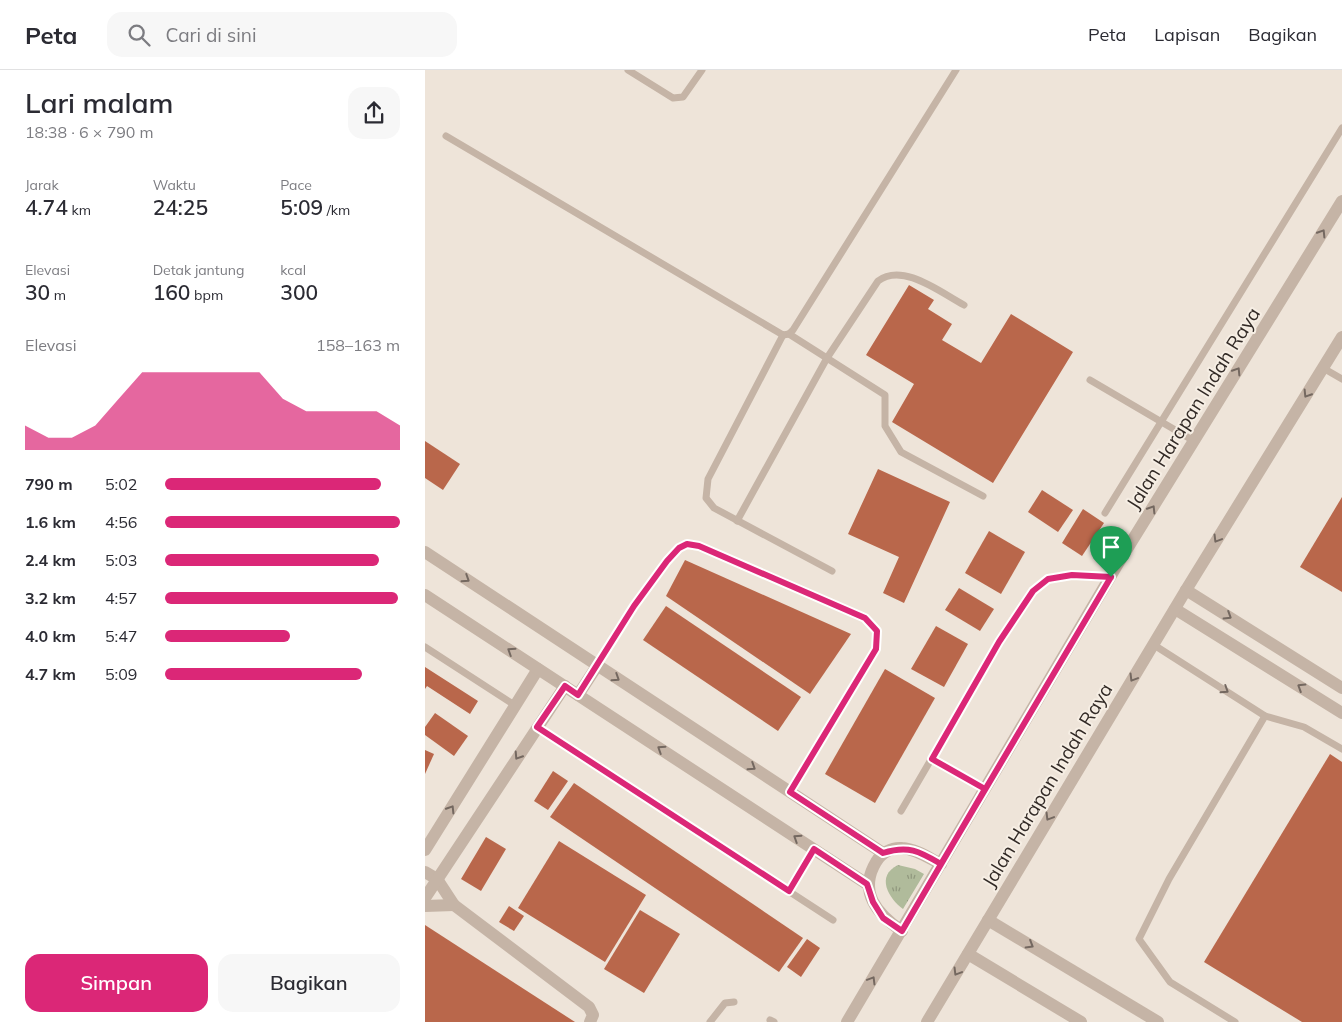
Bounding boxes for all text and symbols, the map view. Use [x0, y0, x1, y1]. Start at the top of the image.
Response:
search box [107, 12, 457, 57]
text: Peta [25, 20, 77, 50]
icon: search [125, 21, 153, 49]
text: Cari di sini [165, 23, 256, 47]
text: Peta [1088, 23, 1126, 46]
text: Lapisan [1154, 23, 1220, 46]
text: Bagikan [1248, 23, 1317, 46]
text: Lari malam [25, 85, 173, 120]
button: share [348, 87, 400, 139]
text: 18:38 · 6 × 790 m [25, 122, 154, 142]
text: Jarak [25, 176, 59, 194]
text: Waktu [153, 176, 196, 194]
text: Pace [280, 176, 312, 194]
text: 4.74 [25, 194, 68, 220]
text: 24:25 [153, 194, 208, 220]
text: 5:09 [280, 194, 323, 220]
text: km [68, 201, 91, 219]
text: /km [323, 201, 350, 219]
one-way arrow [1316, 229, 1326, 238]
text: Elevasi [25, 261, 70, 279]
text: Detak jantung [153, 261, 244, 279]
text: kcal [280, 261, 306, 279]
text: 30 [25, 279, 50, 305]
text: 160 [153, 279, 190, 305]
text: 300 [280, 279, 318, 305]
text: m [50, 286, 66, 304]
text: bpm [190, 286, 223, 304]
street label: Jalan Harapan Indah Raya [1121, 303, 1265, 513]
text: Elevasi [25, 335, 77, 355]
text: 158–163 m [316, 335, 400, 355]
one-way arrow [1231, 368, 1241, 377]
one-way arrow [1304, 388, 1314, 397]
text: 790 m [25, 474, 73, 494]
text: 5:02 [105, 474, 137, 494]
one-way arrow [1145, 506, 1155, 515]
text: 1.6 km [25, 512, 76, 532]
text: 4:56 [105, 512, 137, 532]
pin [1090, 526, 1132, 577]
icon: arrive [1097, 533, 1125, 561]
one-way arrow [1214, 534, 1224, 543]
text: 2.4 km [25, 550, 76, 570]
text: 5:03 [105, 550, 137, 570]
one-way arrow [460, 573, 469, 582]
text: 3.2 km [25, 588, 76, 608]
text: 4:57 [105, 588, 137, 608]
one-way arrow [1222, 610, 1231, 619]
text: 4.0 km [25, 626, 76, 646]
text: 5:47 [105, 626, 137, 646]
one-way arrow [507, 647, 516, 657]
text: 4.7 km [25, 664, 76, 684]
text: 5:09 [105, 664, 137, 684]
one-way arrow [610, 672, 620, 681]
one-way arrow [1130, 673, 1140, 682]
street label: Jalan Harapan Indah Raya [977, 679, 1117, 891]
one-way arrow [1219, 684, 1228, 693]
one-way arrow [1297, 684, 1306, 694]
one-way arrow [658, 746, 667, 755]
one-way arrow [515, 750, 524, 759]
one-way arrow [747, 761, 756, 771]
one-way arrow [445, 805, 454, 815]
one-way arrow [1046, 812, 1056, 821]
one-way arrow [793, 835, 803, 844]
one-way arrow [1024, 939, 1033, 949]
button: Simpan [25, 954, 208, 1012]
button: Bagikan [218, 954, 400, 1012]
one-way arrow [954, 966, 964, 975]
one-way arrow [866, 977, 876, 986]

